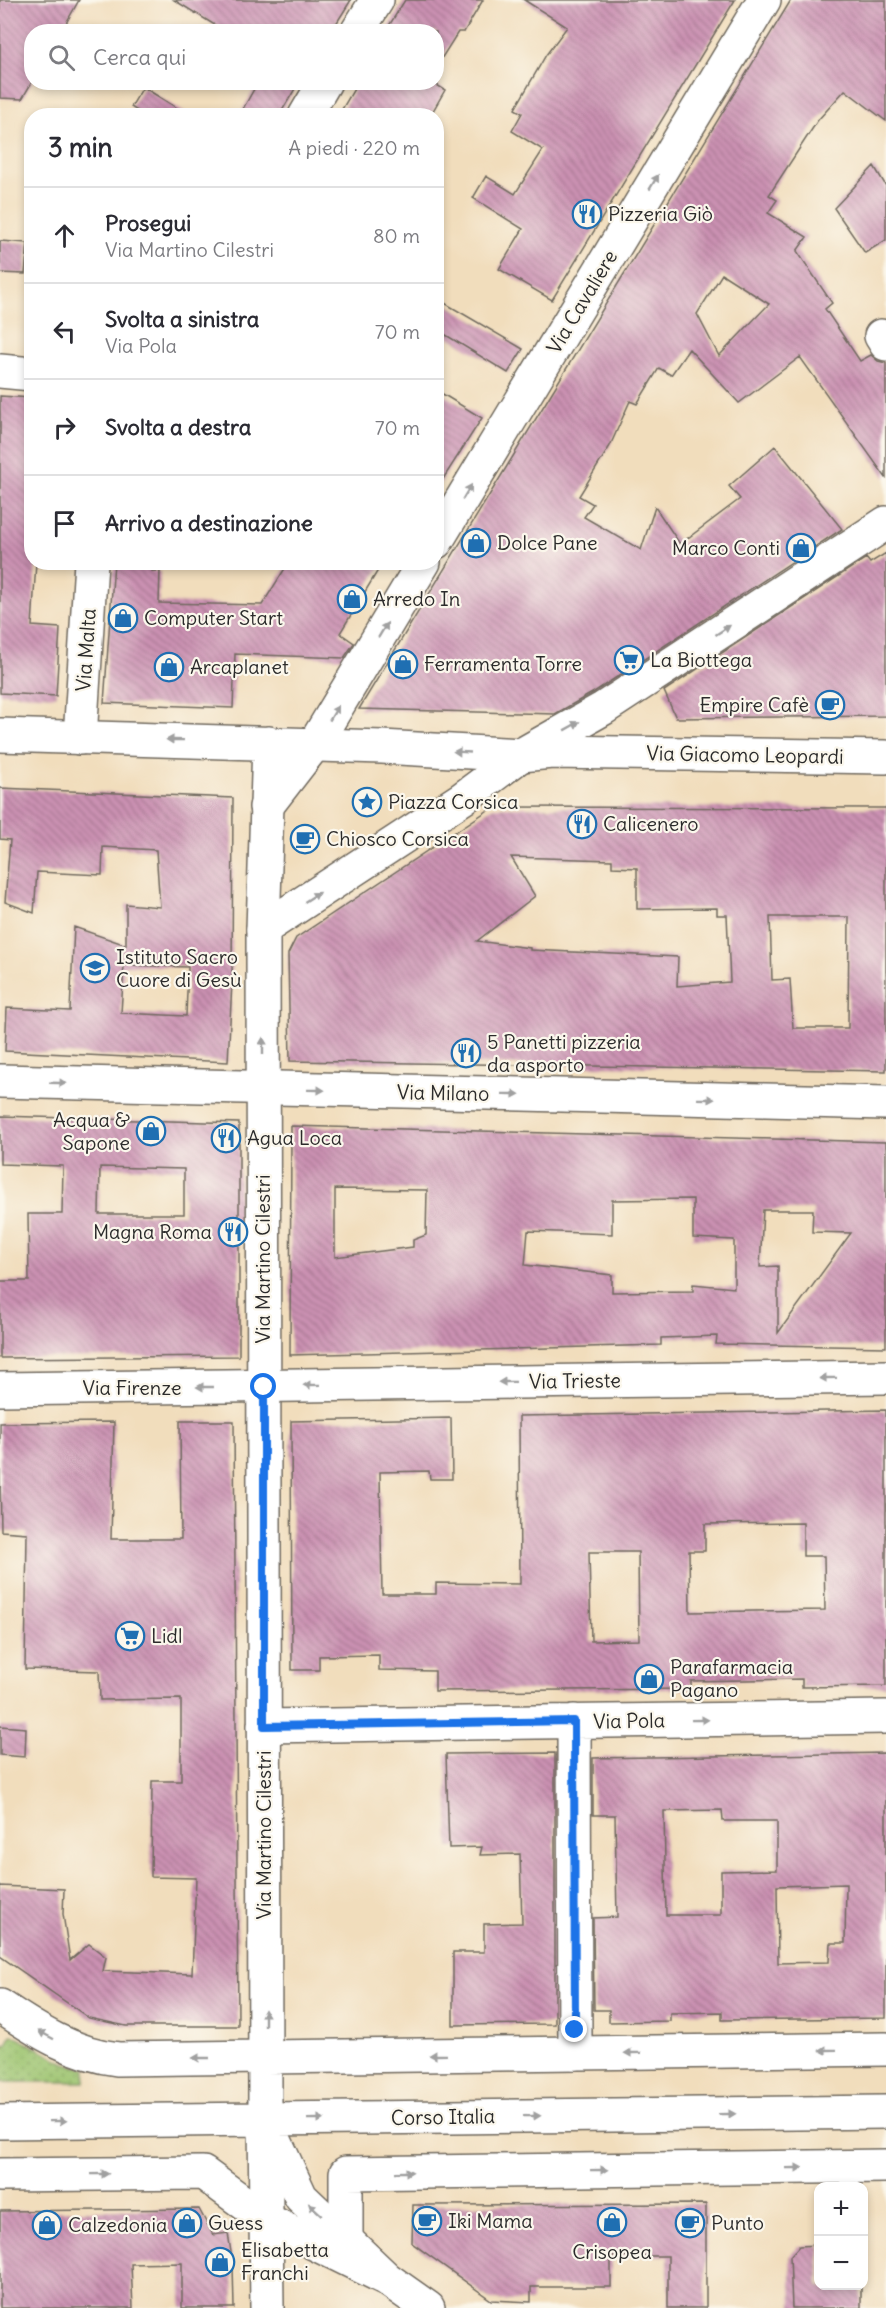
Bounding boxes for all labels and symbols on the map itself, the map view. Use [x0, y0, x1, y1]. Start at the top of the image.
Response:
one-way arrow [649, 174, 660, 190]
restaurant icon: Pizzeria Giò [571, 198, 603, 230]
place label: Pizzeria Giò [608, 201, 713, 226]
street label: Via Cavaliere [541, 245, 622, 358]
one-way arrow [461, 484, 472, 500]
shop icon: Dolce Pane [460, 527, 492, 559]
place label: Dolce Pane [497, 530, 598, 555]
shop icon: Marco Conti [785, 532, 817, 564]
place label: Marco Conti [672, 535, 780, 560]
shop icon: Arredo In [336, 583, 368, 615]
place label: Arredo In [373, 586, 460, 611]
shop icon: Computer Start [107, 602, 139, 634]
place label: Computer Start [144, 605, 283, 630]
street label: Via Malta [70, 608, 101, 692]
one-way arrow [378, 622, 389, 638]
one-way arrow [715, 625, 731, 636]
supermarket icon: La Biottega [613, 644, 645, 676]
place label: La Biottega [650, 647, 752, 672]
shop icon: Ferramenta Torre [387, 648, 419, 680]
shop icon: Arcaplanet [153, 651, 185, 683]
place label: Ferramenta Torre [424, 651, 582, 676]
place label: Arcaplanet [190, 654, 289, 679]
cafe icon: Empire Cafè [814, 689, 846, 721]
place label: Empire Cafè [700, 692, 809, 717]
one-way arrow [328, 705, 339, 721]
one-way arrow [563, 721, 580, 731]
one-way arrow [165, 736, 184, 745]
street label: Via Giacomo Leopardi [646, 740, 844, 769]
one-way arrow [453, 747, 472, 756]
place icon: Piazza Corsica [351, 786, 383, 818]
place label: Piazza Corsica [388, 789, 518, 814]
restaurant icon: Calicenero [566, 808, 598, 840]
place label: Calicenero [603, 811, 699, 836]
cafe icon: Chiosco Corsica [289, 823, 321, 855]
place label: Chiosco Corsica [326, 826, 469, 851]
one-way arrow [303, 891, 319, 903]
place label: Istituto Sacro Cuore di Gesù [116, 944, 242, 992]
school or university icon: Istituto Sacro Cuore di Gesù [79, 952, 111, 984]
place label: 5 Panetti pizzeria da asporto [487, 1029, 641, 1077]
one-way arrow [258, 1037, 268, 1056]
restaurant icon: 5 Panetti pizzeria da asporto [450, 1037, 482, 1069]
one-way arrow [49, 1078, 68, 1087]
street label: Via Milano [397, 1079, 489, 1106]
one-way arrow [307, 1085, 326, 1094]
one-way arrow [502, 1090, 521, 1099]
one-way arrow [697, 1094, 716, 1104]
place label: Acqua & Sapone [53, 1107, 130, 1155]
shop icon: Acqua & Sapone [135, 1115, 167, 1147]
restaurant icon: Agua Loca [210, 1122, 242, 1154]
place label: Agua Loca [247, 1125, 342, 1150]
street label: Via Martino Cilestri [250, 1175, 275, 1344]
restaurant icon: Magna Roma [217, 1216, 249, 1248]
place label: Magna Roma [93, 1219, 212, 1244]
street label: Via Trieste [529, 1367, 621, 1394]
route start [250, 1373, 276, 1399]
one-way arrow [818, 1373, 837, 1383]
street label: Via Firenze [83, 1375, 181, 1400]
one-way arrow [497, 1378, 516, 1387]
one-way arrow [302, 1380, 321, 1390]
one-way arrow [195, 1382, 214, 1392]
supermarket icon: Lidl [114, 1620, 146, 1652]
place label: Lidl [151, 1623, 183, 1648]
place label: Parafarmacia Pagano [670, 1654, 793, 1702]
shop icon: Parafarmacia Pagano [633, 1663, 665, 1695]
street label: Via Pola [593, 1707, 665, 1734]
one-way arrow [691, 1715, 710, 1725]
street label: Via Martino Cilestri [251, 1751, 276, 1920]
one-way arrow [260, 2009, 270, 2028]
route end [561, 2016, 587, 2042]
one-way arrow [37, 2030, 54, 2040]
one-way arrow [818, 2045, 837, 2055]
one-way arrow [623, 2048, 642, 2057]
one-way arrow [428, 2050, 447, 2060]
one-way arrow [191, 2053, 210, 2063]
street label: Corso Italia [391, 2103, 495, 2130]
one-way arrow [718, 2109, 737, 2119]
one-way arrow [523, 2111, 542, 2121]
one-way arrow [307, 2114, 326, 2123]
one-way arrow [49, 2116, 68, 2126]
one-way arrow [785, 2163, 804, 2172]
one-way arrow [590, 2165, 609, 2175]
one-way arrow [395, 2167, 414, 2177]
one-way arrow [91, 2170, 110, 2179]
one-way arrow [308, 2203, 323, 2216]
cafe icon: Iki Mama [411, 2205, 443, 2237]
shop icon: Crisopea [596, 2206, 628, 2238]
shop icon: Guess [171, 2207, 203, 2239]
cafe icon: Punto [674, 2207, 706, 2239]
place label: Iki Mama [448, 2208, 533, 2233]
shop icon: Calzedonia [31, 2209, 63, 2241]
place label: Guess [208, 2210, 263, 2235]
place label: Punto [711, 2210, 764, 2235]
place label: Calzedonia [68, 2212, 167, 2237]
place label: Elisabetta Franchi [241, 2237, 329, 2285]
place label: Crisopea [572, 2239, 652, 2264]
shop icon: Elisabetta Franchi [204, 2246, 236, 2278]

